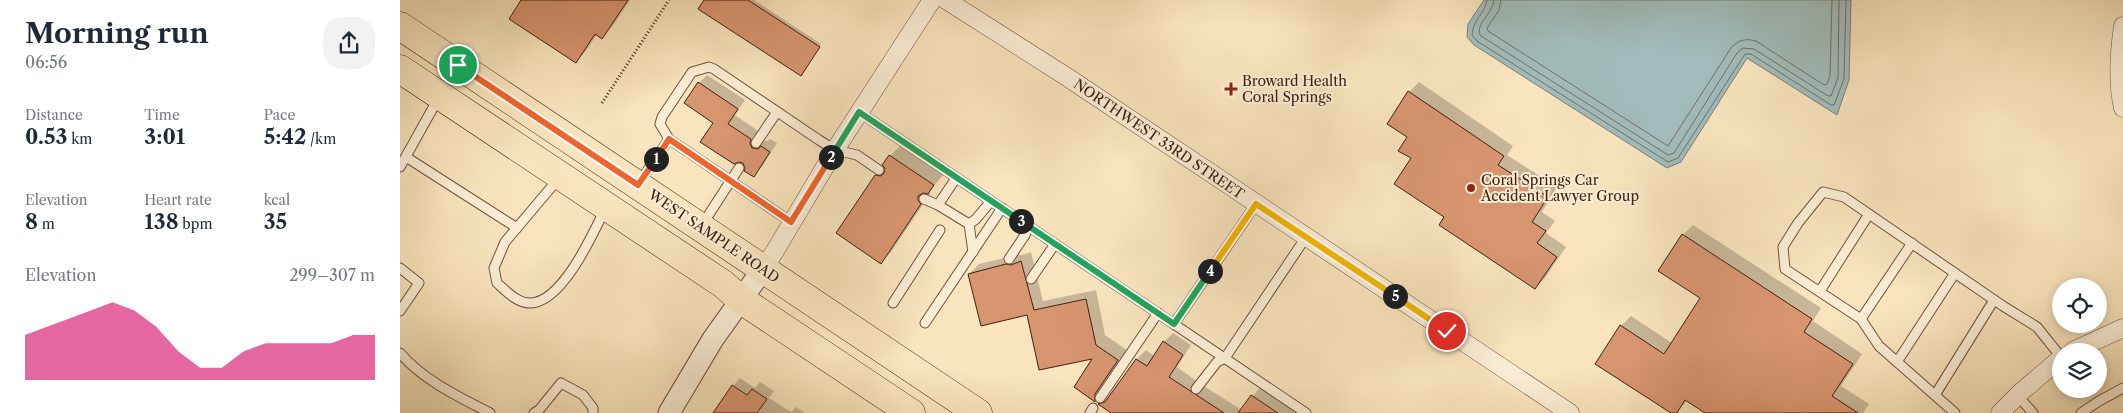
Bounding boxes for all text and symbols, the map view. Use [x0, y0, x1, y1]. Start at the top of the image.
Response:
text: Morning run [25, 16, 209, 50]
button: share [323, 17, 375, 69]
pin [437, 44, 479, 86]
icon: arrive [444, 51, 472, 79]
text: 06:56 [25, 52, 67, 72]
place label: Broward Health Coral Springs [1242, 72, 1347, 106]
street label: NORTHWEST 33RD STREET [1070, 75, 1248, 203]
marker: Broward Health Coral Springs [1224, 82, 1238, 96]
text: Distance [25, 106, 83, 124]
text: Time [144, 106, 180, 124]
text: Pace [264, 106, 295, 124]
text: 0.53 [25, 124, 67, 149]
text: 3:01 [144, 124, 185, 149]
text: 5:42 [264, 124, 306, 149]
text: km [67, 130, 92, 148]
text: /km [306, 130, 336, 148]
pin: 2 [818, 144, 844, 170]
pin: 1 [644, 146, 668, 172]
text: 2 [827, 148, 836, 166]
text: 1 [653, 150, 660, 168]
place label: Coral Springs Car Accident Lawyer Group [1480, 171, 1639, 205]
marker: Coral Springs Car Accident Lawyer Group [1465, 182, 1477, 194]
street label: WEST SAMPLE ROAD [644, 185, 783, 287]
text: Elevation [25, 191, 88, 209]
text: Heart rate [144, 191, 212, 209]
text: kcal [264, 191, 290, 209]
pin: 3 [1008, 208, 1034, 234]
text: 8 [25, 209, 38, 234]
text: 138 [144, 209, 179, 234]
text: 35 [264, 209, 287, 234]
text: 3 [1018, 212, 1025, 230]
text: m [38, 215, 55, 233]
text: bpm [179, 215, 212, 233]
pin: 4 [1198, 258, 1222, 284]
text: 4 [1206, 262, 1215, 280]
text: Elevation [25, 265, 96, 285]
text: 299–307 m [289, 265, 375, 285]
map controls [2052, 278, 2107, 398]
button: locate [2052, 278, 2107, 333]
pin: 5 [1382, 284, 1408, 308]
text: 5 [1392, 287, 1399, 305]
pin [1426, 310, 1468, 352]
icon: check [1433, 317, 1461, 345]
button: layers [2052, 343, 2107, 398]

